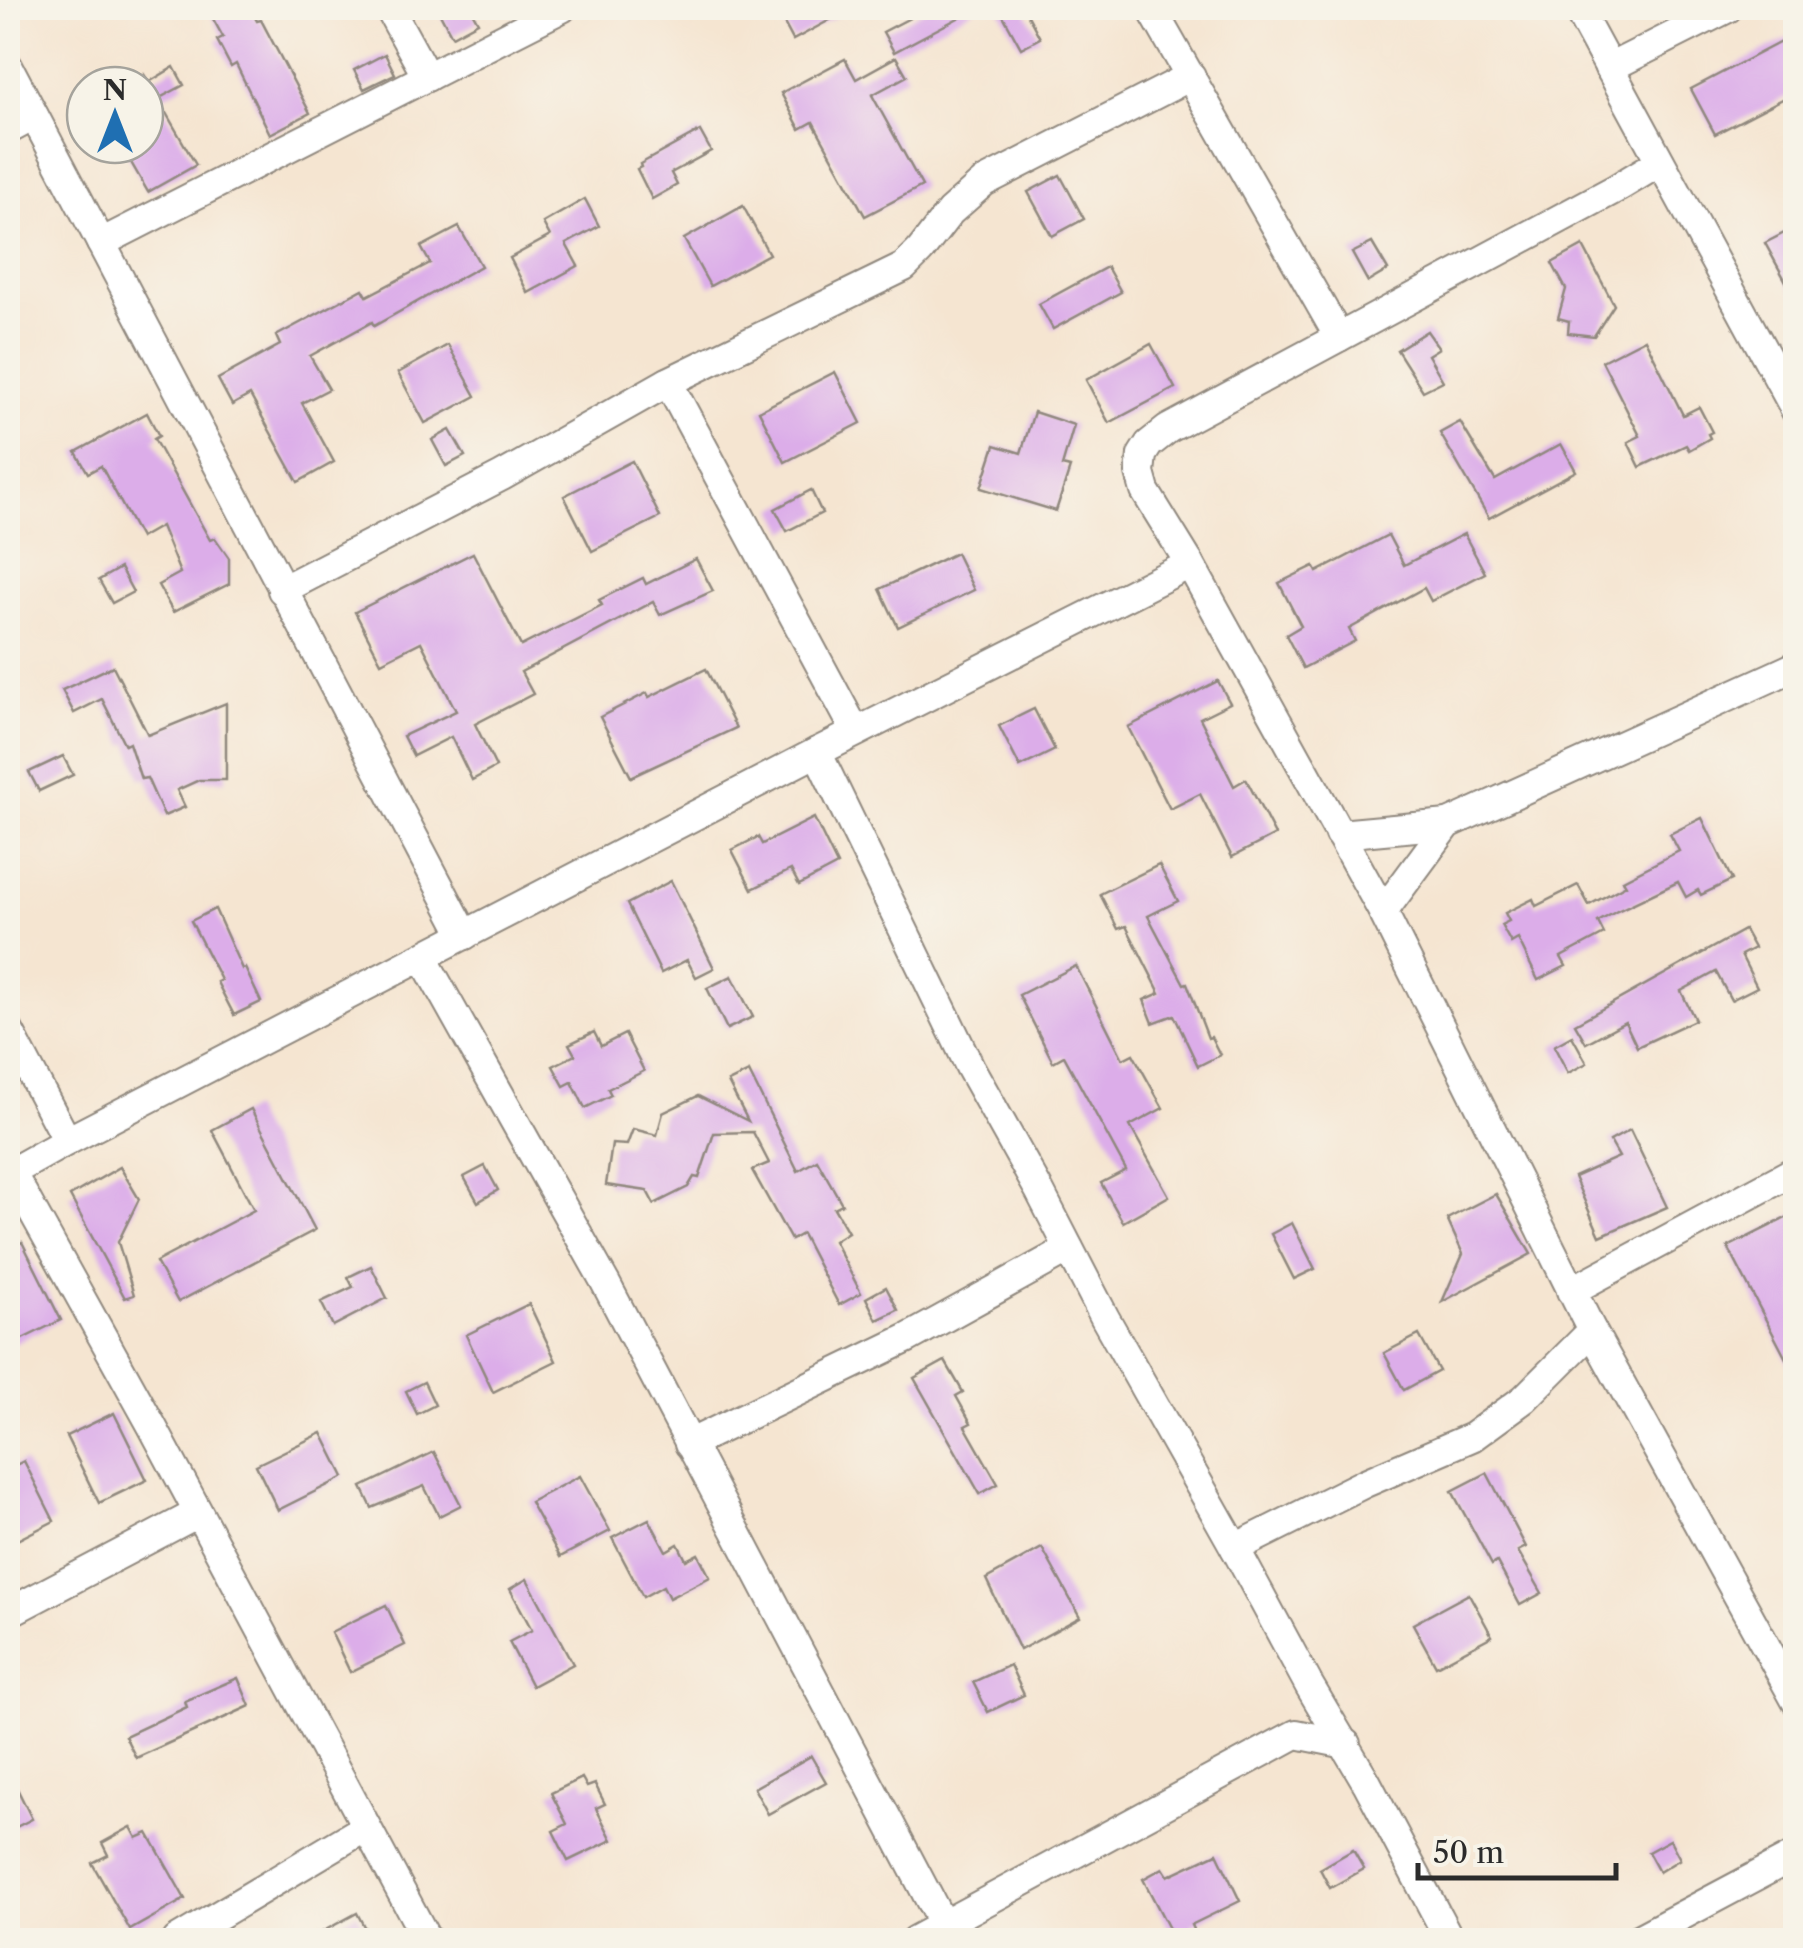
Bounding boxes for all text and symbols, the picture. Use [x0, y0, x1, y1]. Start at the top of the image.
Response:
north arrow [65, 65, 165, 165]
text: N [103, 73, 127, 107]
scale bar [1418, 1818, 1616, 1880]
text: 50 m [1433, 1834, 1504, 1871]

